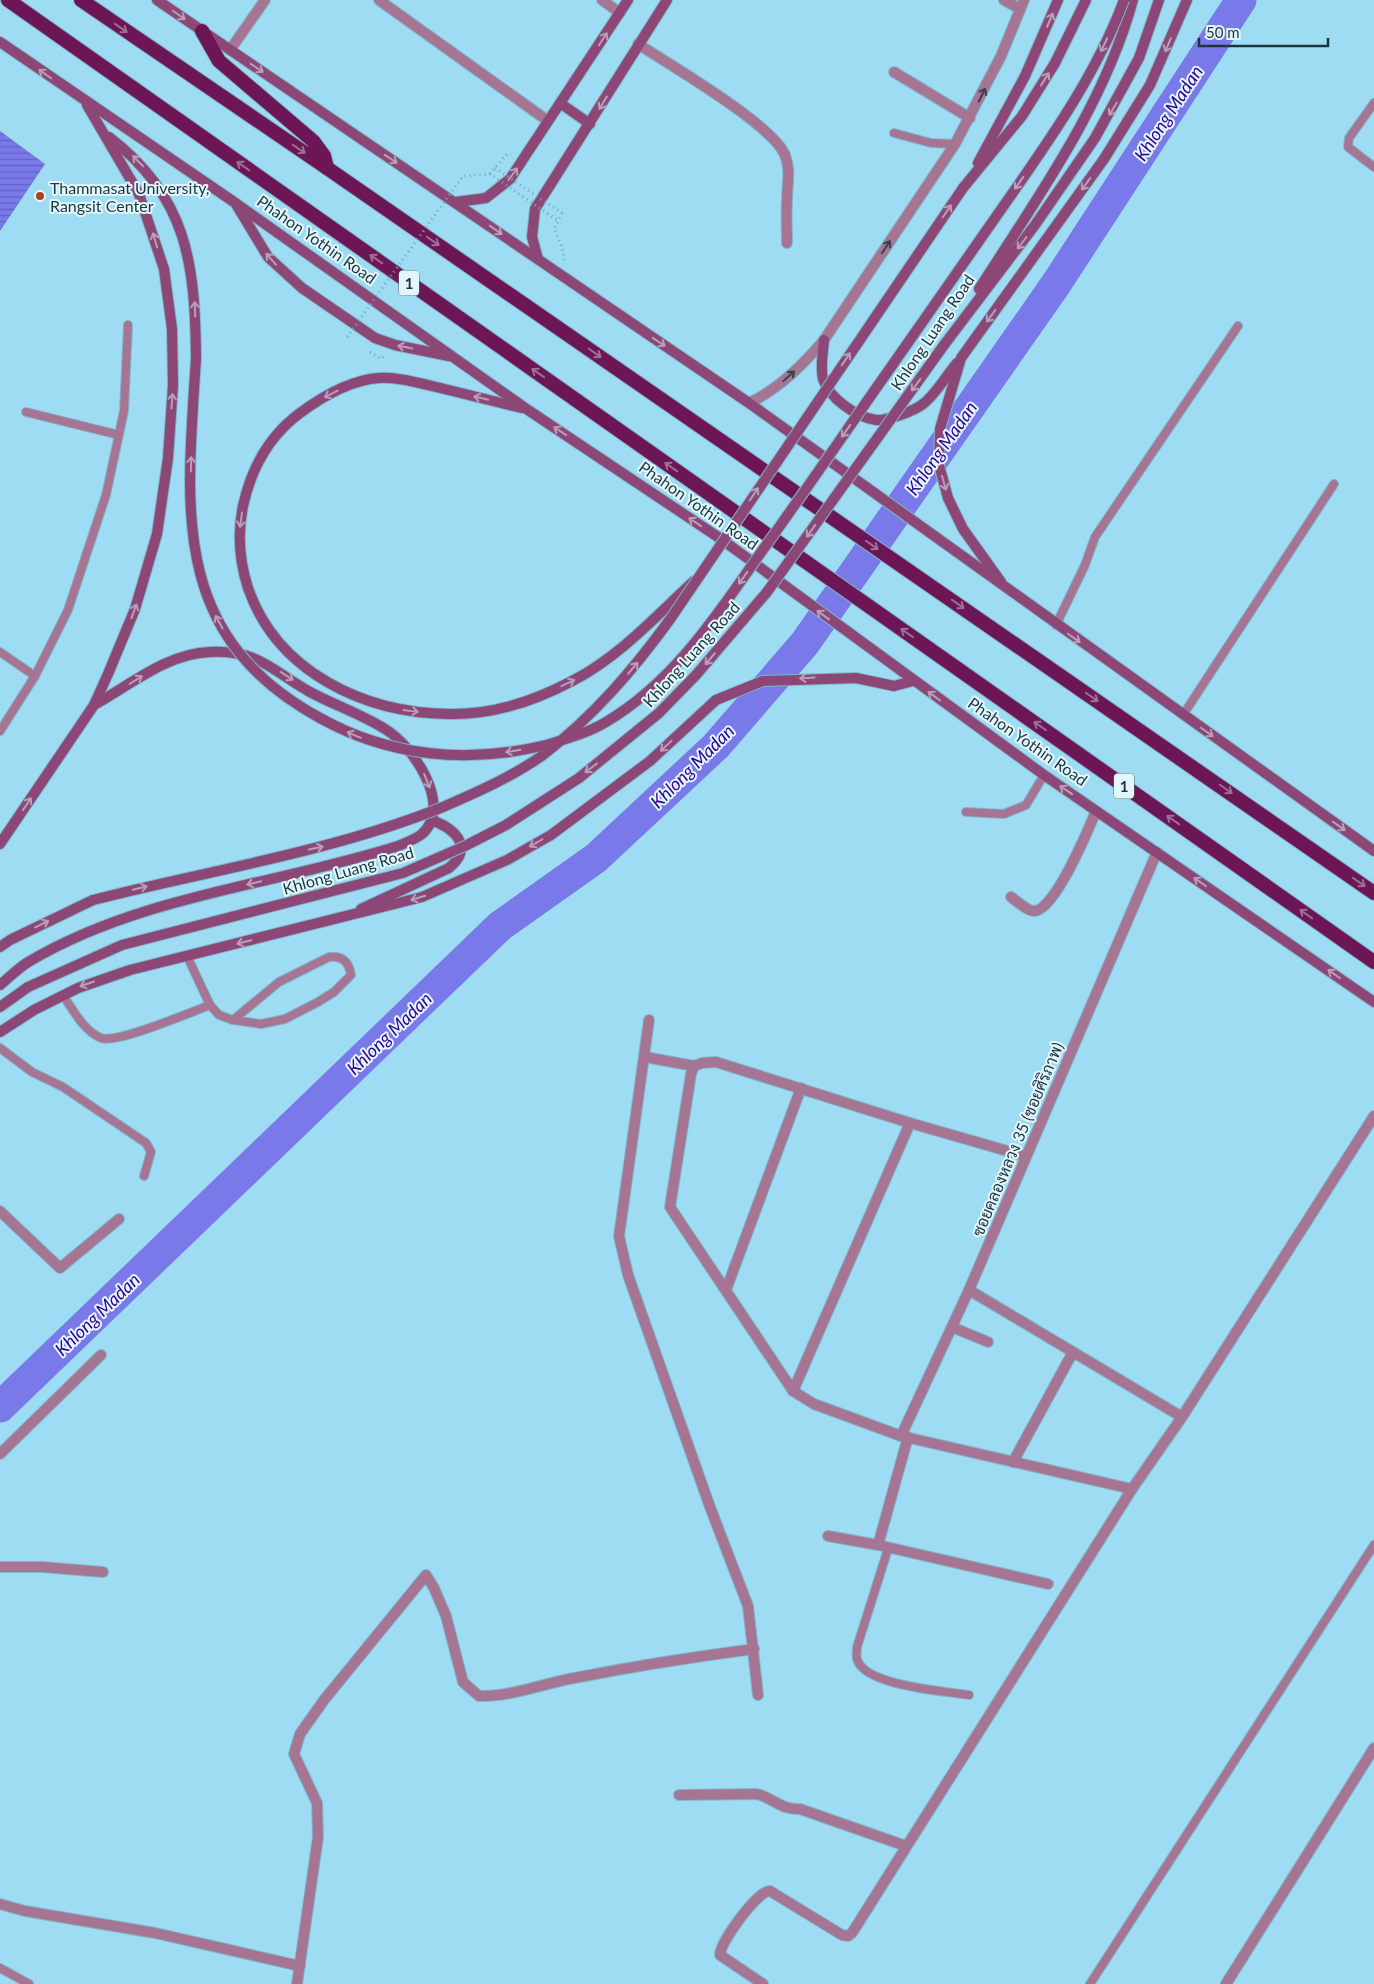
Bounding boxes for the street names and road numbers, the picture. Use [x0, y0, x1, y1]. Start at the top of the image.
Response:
street label: Phahon Yothin Road [254, 191, 380, 287]
road number: 1 [399, 270, 419, 296]
street label: Khlong Luang Road [886, 271, 978, 393]
street label: Phahon Yothin Road [636, 457, 762, 553]
street label: Khlong Luang Road [639, 597, 743, 711]
street label: Phahon Yothin Road [965, 693, 1091, 789]
road number: 1 [1114, 774, 1134, 798]
street label: Khlong Luang Road [280, 842, 416, 898]
street label: ซอยคลองหลวง 35 (ซอยศิริภาพ) [967, 1039, 1067, 1239]

